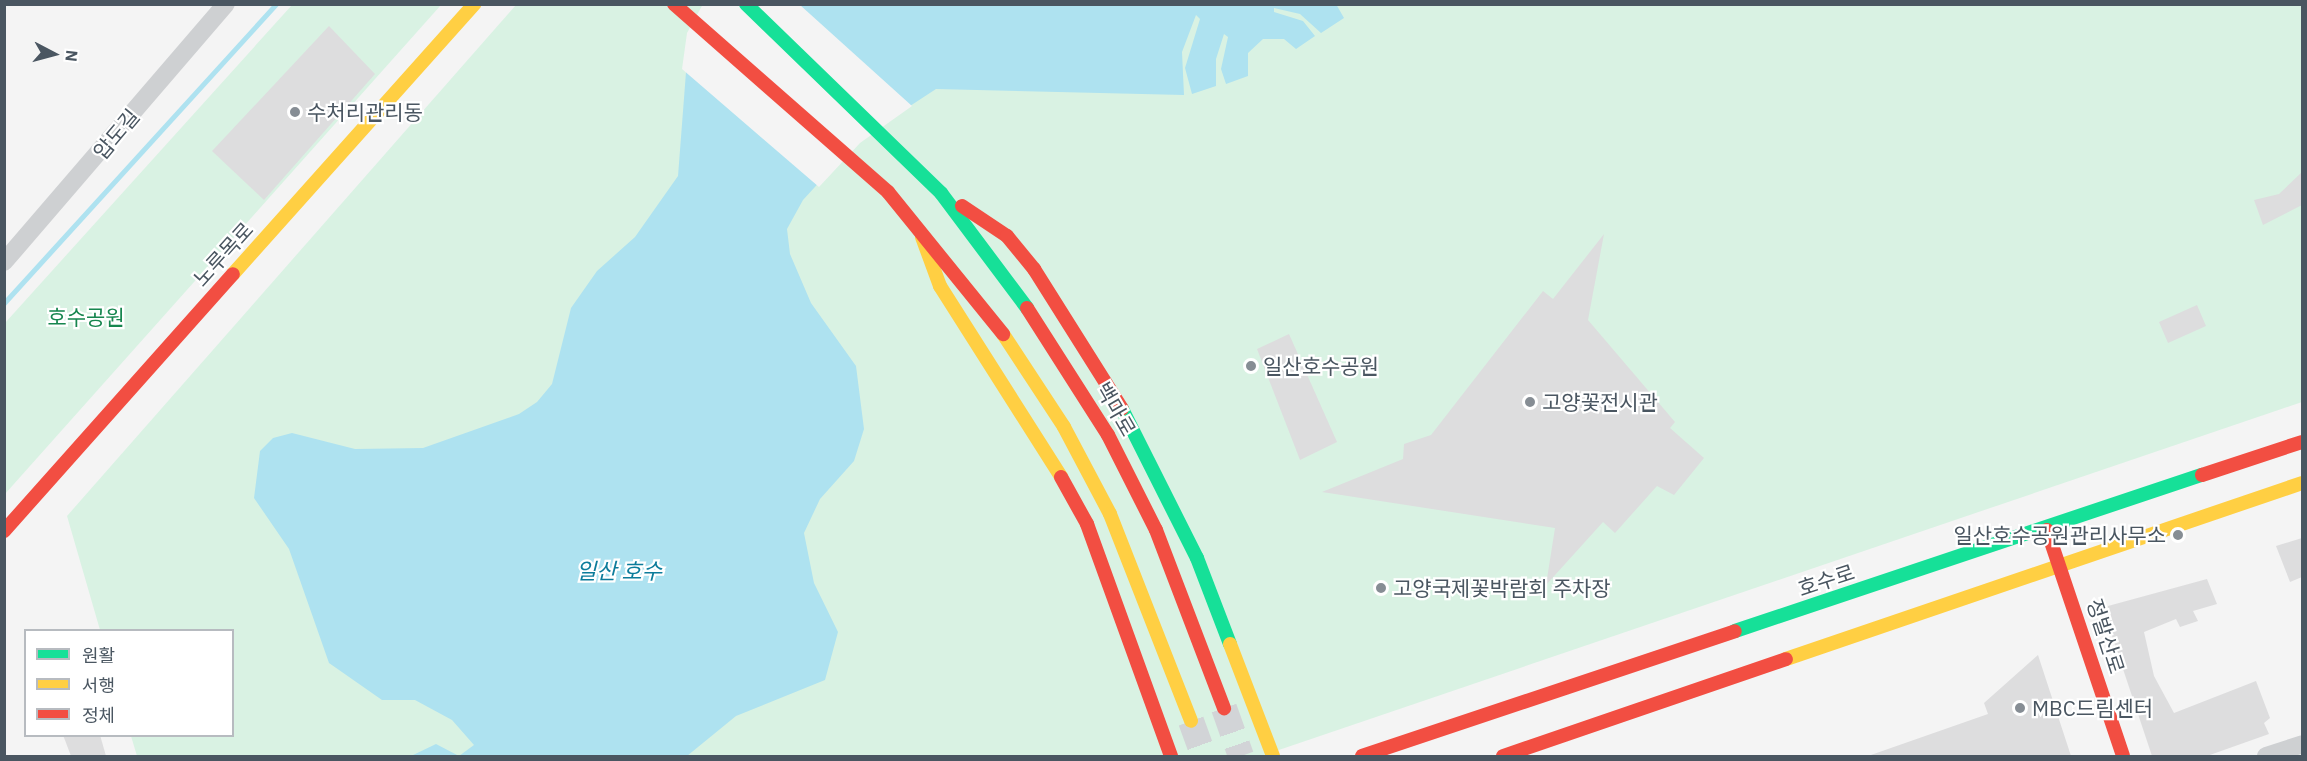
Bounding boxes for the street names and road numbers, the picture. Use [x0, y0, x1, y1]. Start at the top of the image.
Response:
street label: 압도길 [88, 104, 144, 164]
street label: 노루목로 [188, 217, 258, 291]
street label: 백마로 [1091, 378, 1141, 440]
street label: 호수로 [1795, 559, 1857, 601]
street label: 정발산로 [2082, 595, 2130, 677]

